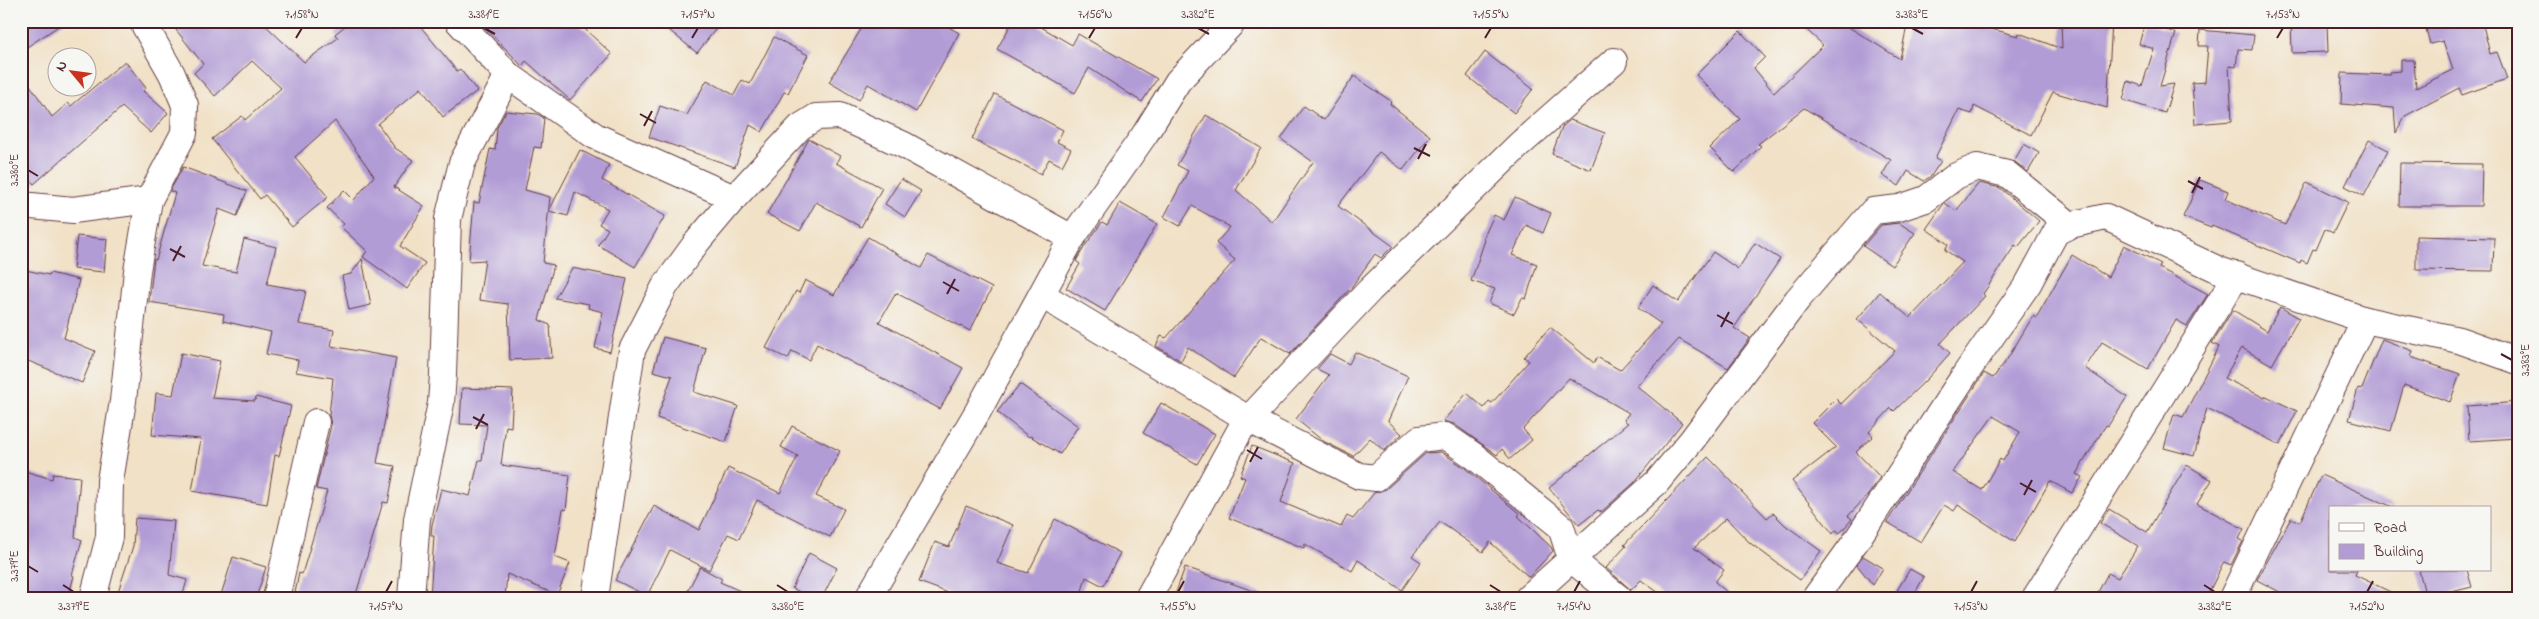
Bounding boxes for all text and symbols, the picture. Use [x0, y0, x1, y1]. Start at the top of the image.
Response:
text: 7.158°N [285, 6, 319, 24]
text: 3.381°E [468, 6, 500, 24]
text: 7.157°N [681, 6, 715, 24]
text: 7.156°N [1078, 6, 1112, 24]
text: 3.382°E [1181, 6, 1215, 24]
text: 7.155°N [1473, 6, 1509, 24]
text: 3.383°E [1896, 6, 1928, 24]
text: 7.153°N [2266, 6, 2300, 24]
north arrow [48, 48, 98, 98]
text: N [50, 57, 73, 76]
text: 3.380°E [6, 154, 24, 186]
text: 3.383°E [2517, 344, 2535, 376]
legend [2329, 506, 2492, 572]
text: Road [2374, 517, 2407, 539]
text: Building [2373, 541, 2423, 564]
text: 3.379°E [6, 550, 24, 582]
text: 3.379°E [58, 598, 90, 616]
text: 7.157°N [369, 598, 403, 616]
text: 3.380°E [772, 598, 804, 616]
text: 7.155°N [1160, 598, 1196, 616]
text: 3.381°E [1485, 598, 1517, 616]
text: 7.154°N [1557, 598, 1591, 616]
text: 7.153°N [1954, 598, 1988, 616]
text: 3.382°E [2198, 598, 2232, 616]
text: 7.152°N [2349, 598, 2385, 616]

